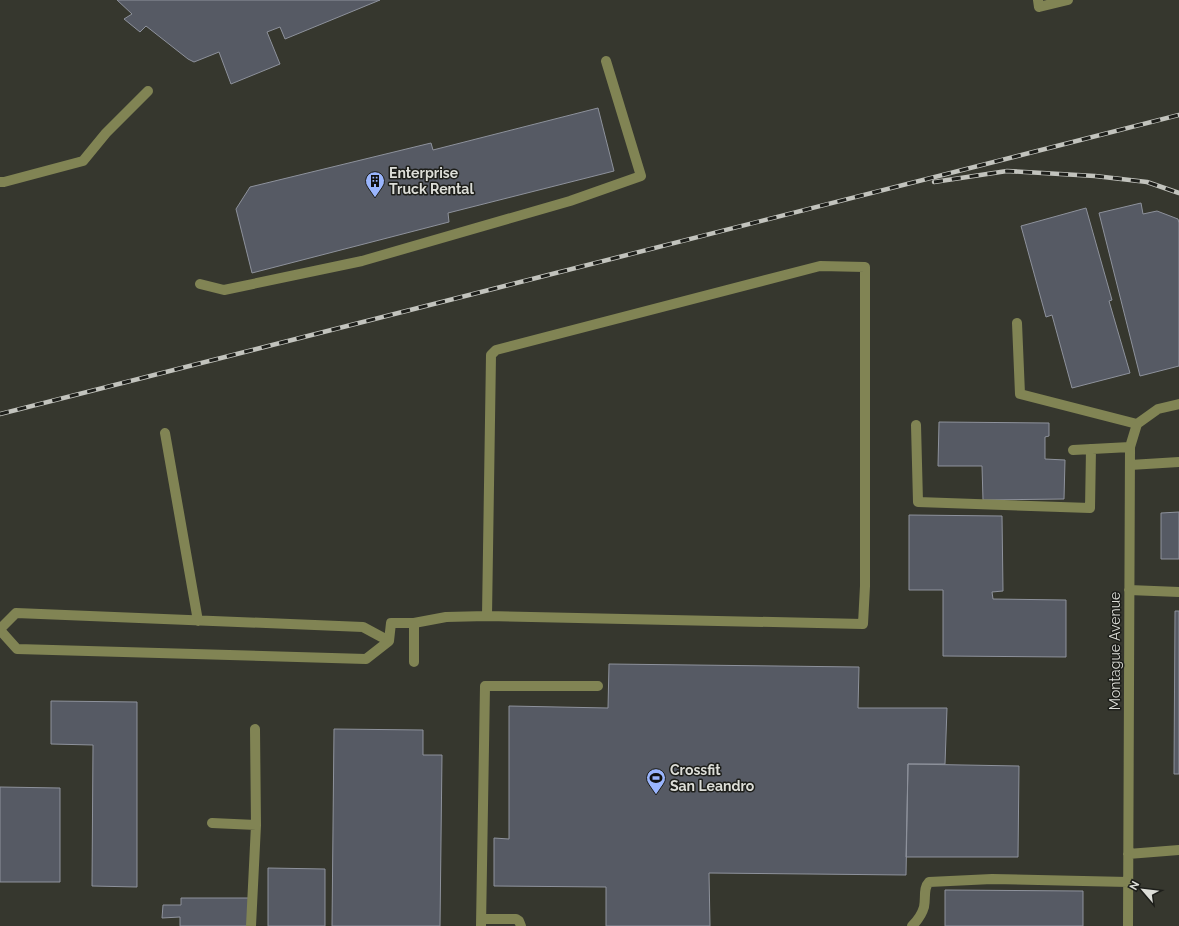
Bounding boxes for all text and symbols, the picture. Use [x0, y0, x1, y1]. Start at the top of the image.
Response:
place label: Enterprise Truck Rental [389, 165, 474, 197]
building icon: Enterprise Truck Rental [364, 170, 386, 198]
street label: Montague Avenue [1107, 592, 1123, 710]
place label: Crossfit San Leandro [670, 762, 755, 794]
sports icon: Crossfit San Leandro [645, 767, 667, 795]
north arrow [1123, 870, 1163, 910]
text: N [1127, 879, 1142, 892]

